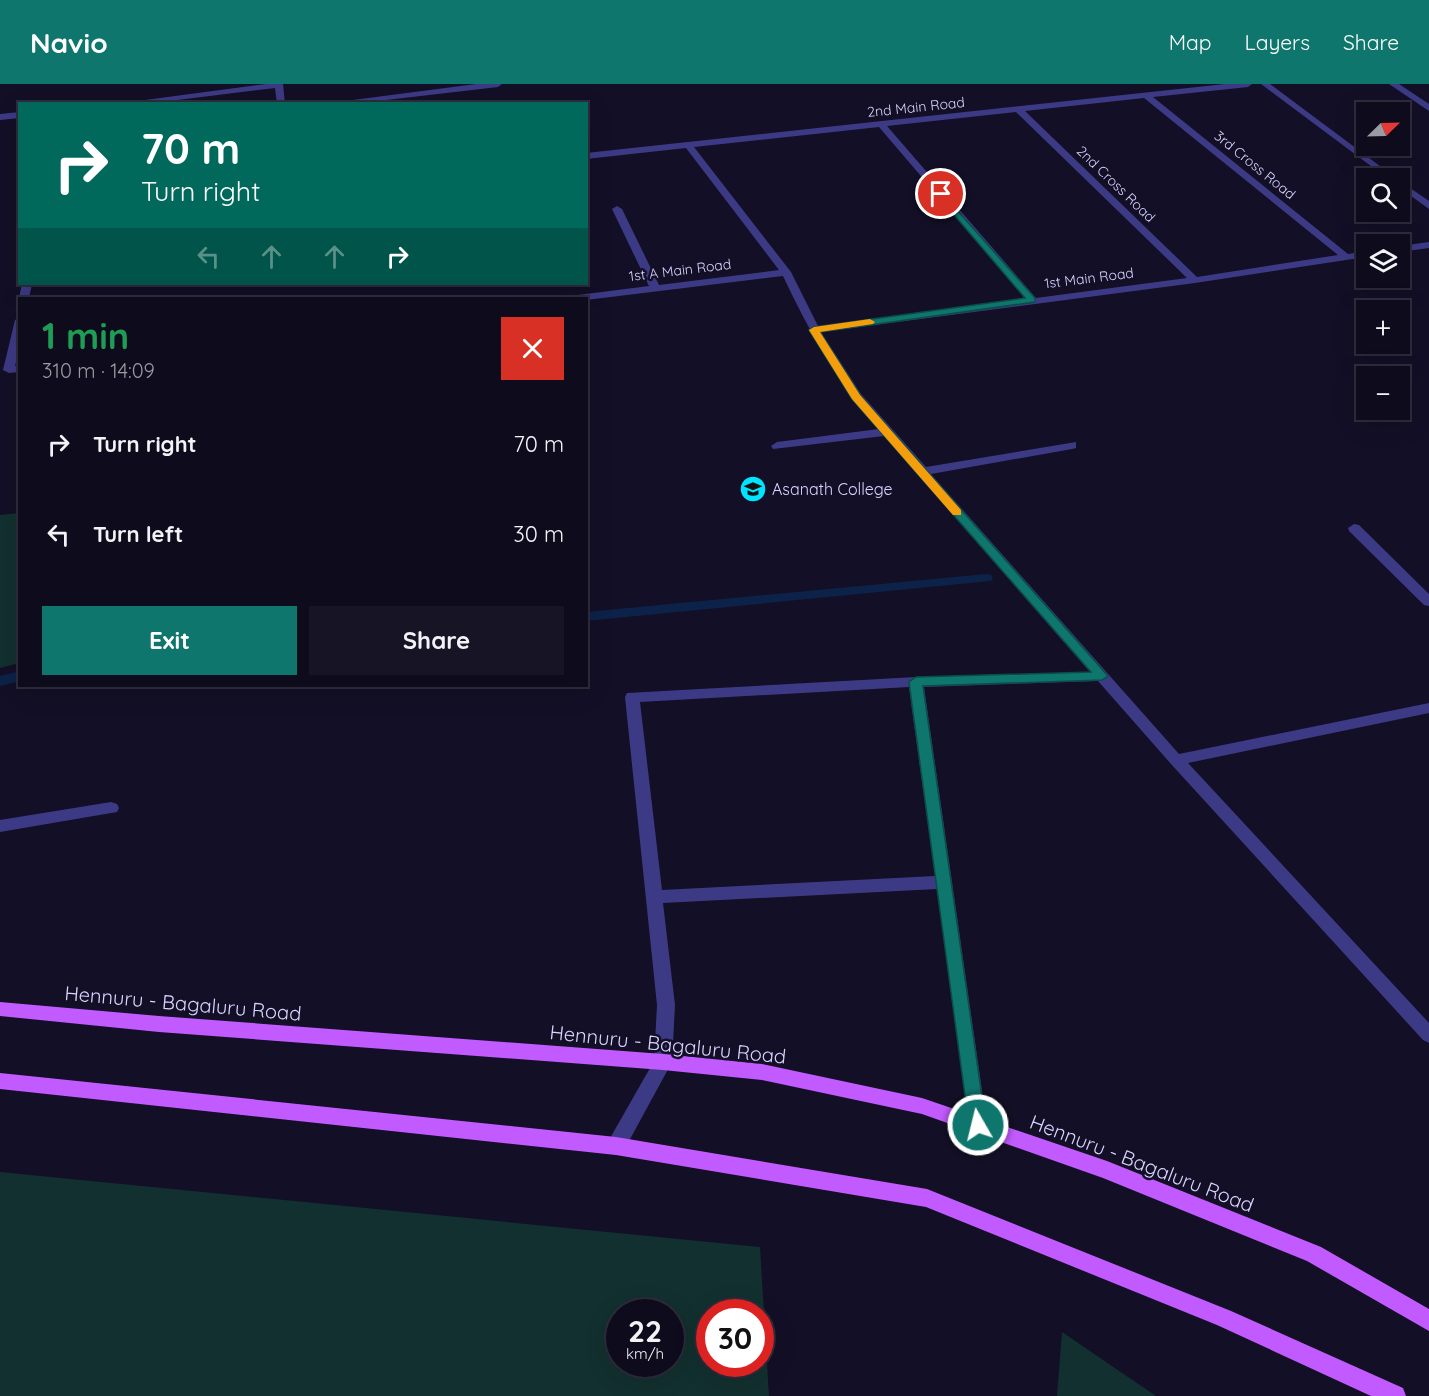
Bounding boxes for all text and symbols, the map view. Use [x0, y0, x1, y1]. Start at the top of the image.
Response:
text: Navio [30, 25, 108, 60]
text: Map [1169, 29, 1212, 55]
text: Layers [1245, 29, 1310, 55]
text: Share [1343, 29, 1399, 55]
street label: 2nd Main Road [866, 93, 966, 121]
north arrow [1356, 102, 1410, 156]
map controls [1356, 102, 1410, 420]
text: 70 m [141, 122, 240, 175]
icon: right [42, 126, 120, 204]
street label: 3rd Cross Road [1211, 127, 1299, 203]
street label: 2nd Cross Road [1073, 142, 1159, 226]
pin [915, 168, 966, 219]
button: search [1356, 168, 1410, 222]
text: Turn right [141, 174, 260, 208]
icon: arrive [924, 177, 957, 210]
button: layers [1356, 234, 1410, 288]
icon: left [192, 240, 225, 273]
icon: ahead [255, 240, 288, 273]
icon: ahead [318, 240, 351, 273]
icon: right [381, 240, 414, 273]
street label: 1st A Main Road [628, 255, 732, 285]
street label: 1st Main Road [1043, 264, 1135, 292]
button: + [1356, 300, 1410, 354]
text: 1 min [42, 313, 129, 358]
button: close [501, 317, 564, 380]
text: 310 m · 14:09 [42, 358, 155, 383]
button: − [1356, 366, 1410, 420]
icon: right [42, 428, 75, 461]
text: Turn right [93, 430, 197, 458]
text: 70 m [514, 430, 564, 458]
school or university icon: Asanath College [738, 474, 768, 504]
place label: Asanath College [772, 479, 892, 499]
icon: left [42, 518, 75, 551]
text: Turn left [93, 520, 183, 548]
text: 30 m [513, 520, 564, 548]
button: Exit [42, 606, 297, 675]
button: Share [309, 606, 564, 675]
street label: Hennuru - Bagaluru Road [64, 980, 302, 1026]
street label: Hennuru - Bagaluru Road [549, 1019, 787, 1069]
position arrow [946, 1093, 1010, 1157]
street label: Hennuru - Bagaluru Road [1027, 1109, 1257, 1217]
speed limit sign: 30 [696, 1299, 774, 1377]
text: 22 [628, 1312, 662, 1350]
text: km/h [626, 1344, 664, 1363]

